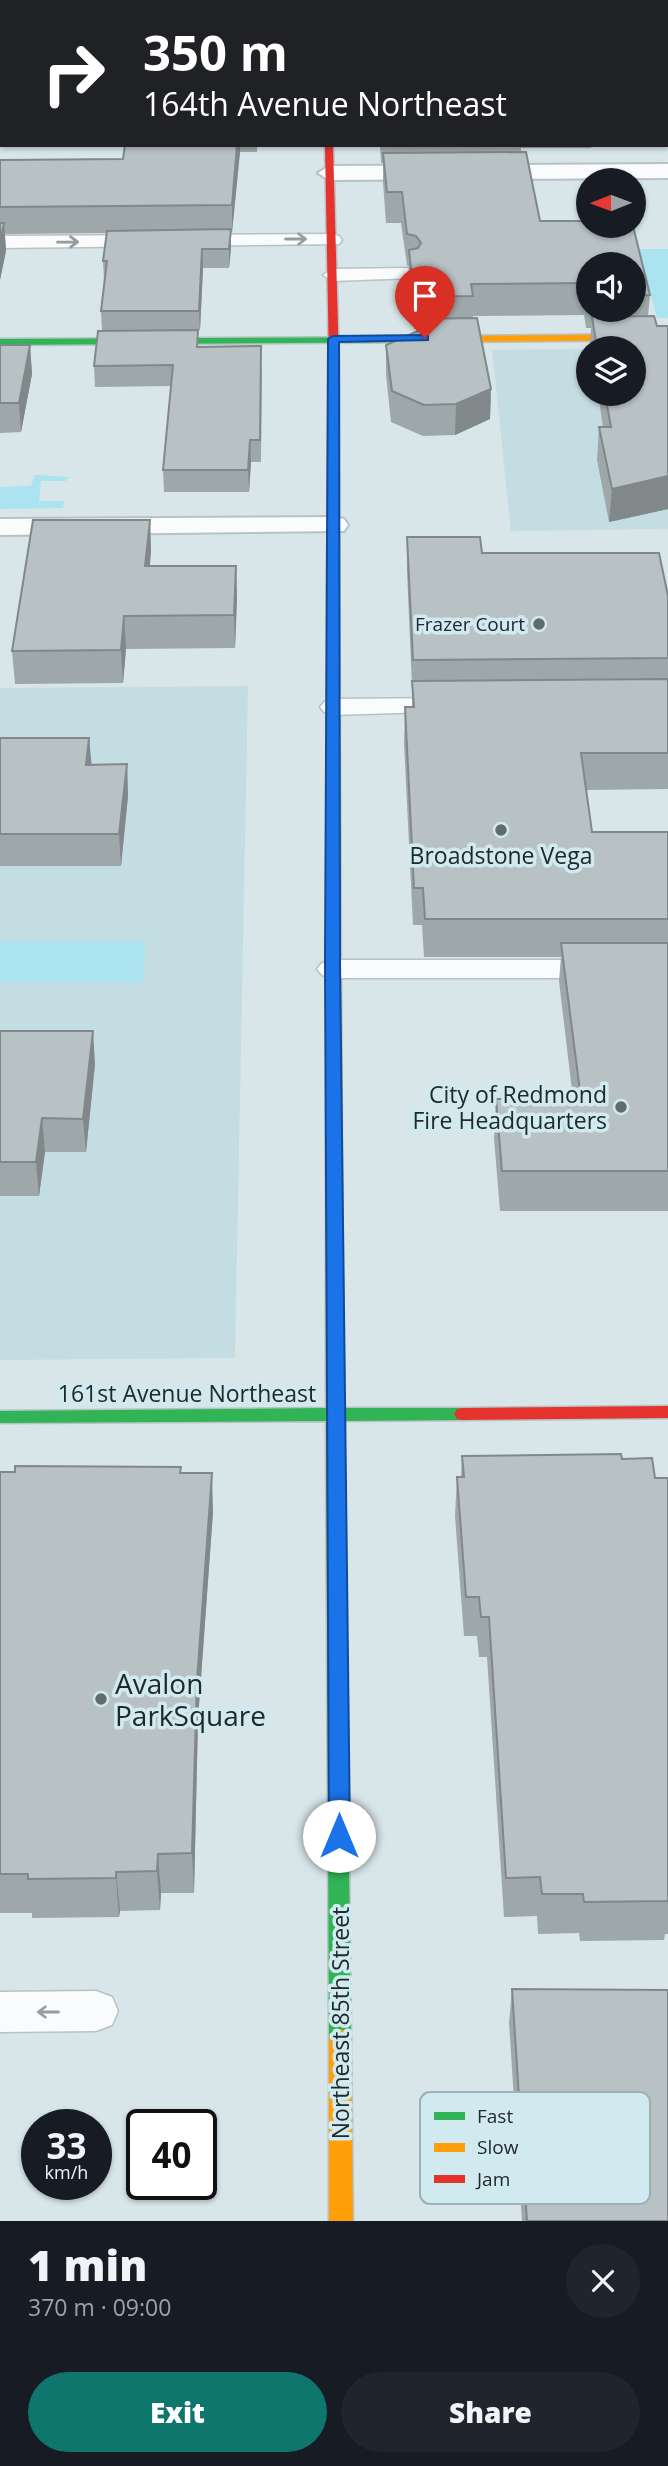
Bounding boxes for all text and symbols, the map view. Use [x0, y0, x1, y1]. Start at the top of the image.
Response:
text: 350 m [143, 19, 288, 85]
icon: right [28, 28, 119, 119]
text: 164th Avenue Northeast [143, 82, 507, 125]
north arrow [576, 168, 646, 238]
map controls [576, 168, 646, 406]
one-way arrow [284, 232, 307, 246]
one-way arrow [56, 235, 79, 248]
button: sound [576, 252, 646, 322]
pin [395, 266, 455, 338]
icon: arrive [406, 277, 444, 315]
button: layers [576, 336, 646, 406]
place label: Frazer Court [415, 611, 525, 637]
marker: Frazer Court [531, 616, 547, 632]
marker: Broadstone Vega [493, 822, 509, 838]
place label: Broadstone Vega [410, 839, 592, 871]
place label: City of Redmond Fire Headquarters [412, 1078, 607, 1136]
marker: City of Redmond Fire Headquarters [613, 1099, 629, 1115]
street label: 161st Avenue Northeast [58, 1377, 316, 1409]
place label: Avalon ParkSquare [115, 1664, 266, 1734]
marker: Avalon ParkSquare [93, 1691, 109, 1707]
position arrow [302, 1799, 376, 1873]
street label: Northeast 85th Street [324, 1907, 356, 2139]
one-way arrow [37, 2005, 60, 2018]
legend [420, 2092, 650, 2204]
text: Fast [477, 2103, 513, 2129]
speed limit sign: 40 [126, 2109, 217, 2200]
text: 33 [46, 2122, 87, 2169]
text: Slow [477, 2134, 519, 2160]
text: km/h [45, 2160, 88, 2184]
text: Jam [475, 2166, 510, 2192]
text: 1 min [28, 2236, 147, 2293]
button: close [566, 2244, 640, 2318]
text: 370 m · 09:00 [28, 2291, 171, 2323]
button: Exit [28, 2372, 327, 2452]
button: Share [341, 2372, 640, 2452]

